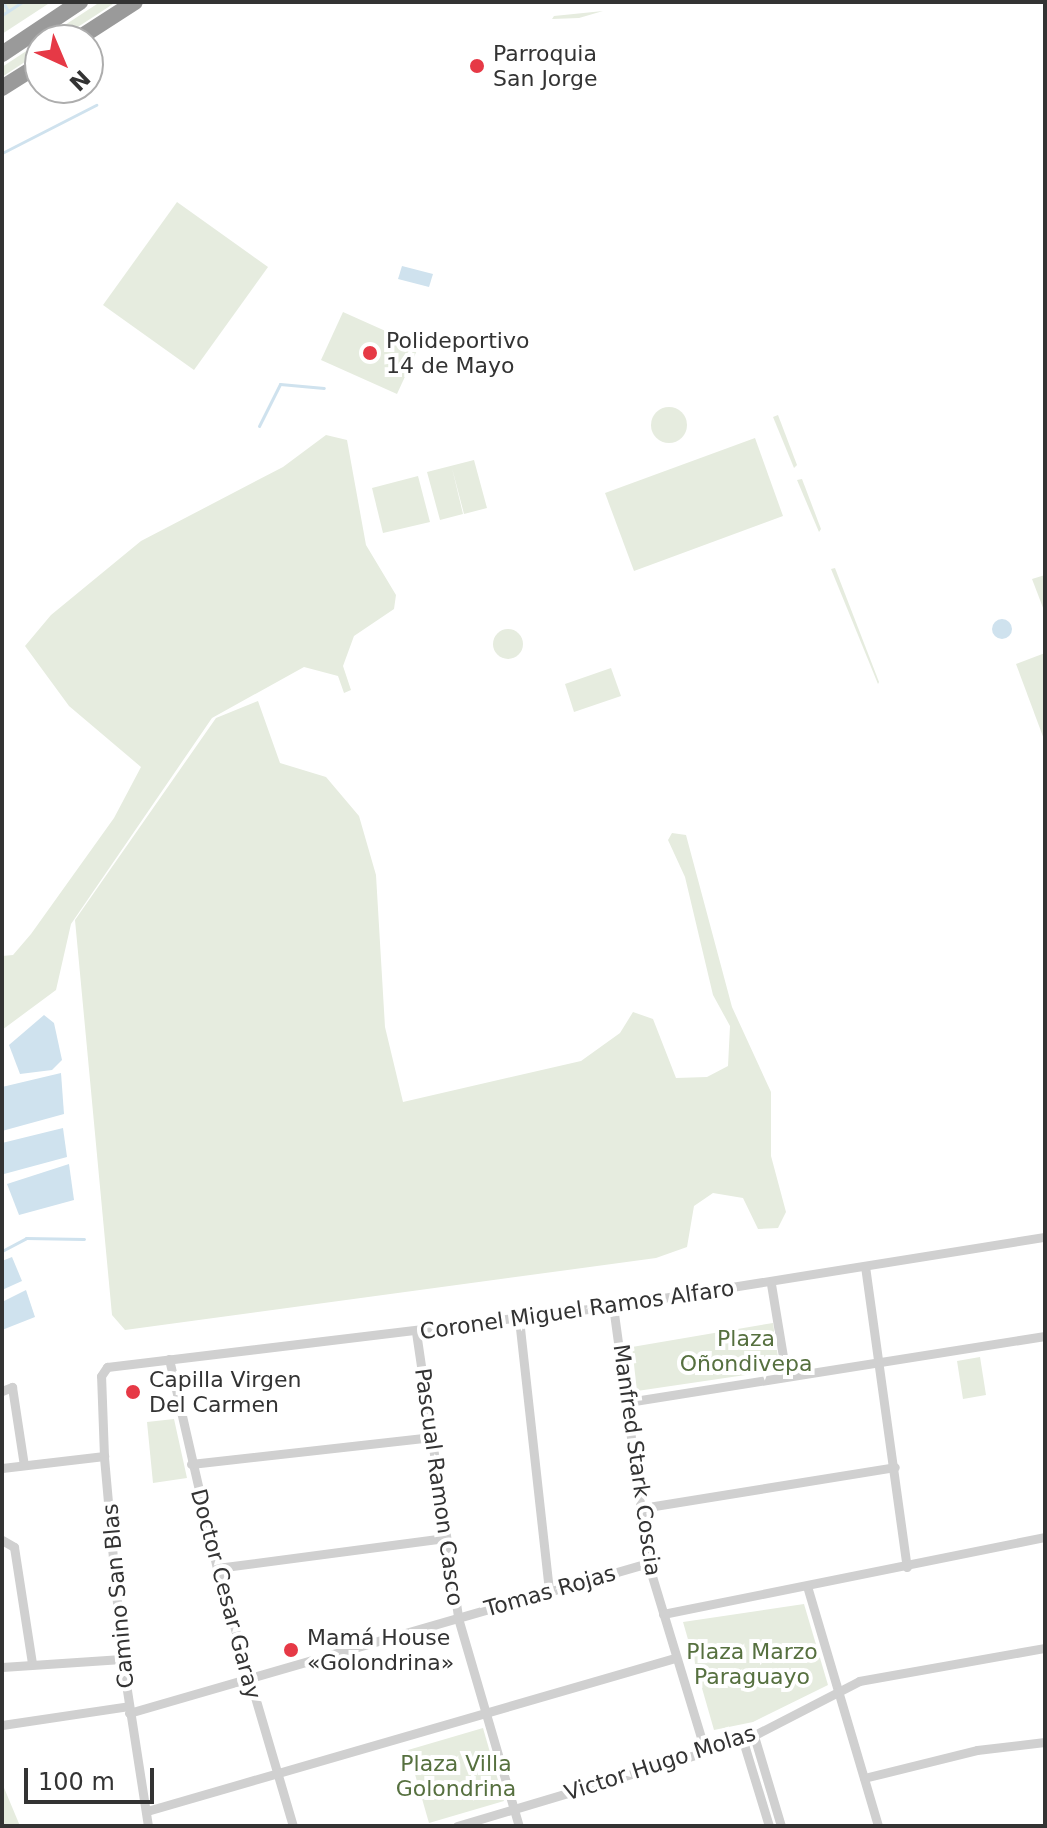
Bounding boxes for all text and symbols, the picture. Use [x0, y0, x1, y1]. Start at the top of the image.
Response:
north arrow [24, 24, 104, 104]
place label: Parroquia San Jorge [493, 40, 597, 92]
marker: Parroquia San Jorge [468, 57, 486, 75]
text: N [64, 65, 95, 96]
place label: Polideportivo 14 de Mayo [386, 327, 529, 378]
marker: Polideportivo 14 de Mayo [361, 344, 379, 362]
street label: Coronel Miguel Ramos Alfaro [418, 1275, 736, 1345]
park label: Plaza Oñondivepa [680, 1325, 812, 1376]
street label: Manfred Stark Coscia [608, 1342, 666, 1578]
place label: Capilla Virgen Del Carmen [149, 1366, 301, 1418]
street label: Pascual Ramon Casco [409, 1366, 469, 1608]
marker: Capilla Virgen Del Carmen [124, 1383, 142, 1401]
street label: Doctor Cesar Garay [185, 1486, 267, 1702]
street label: Camino San Blas [97, 1503, 139, 1689]
street label: Tomas Rojas [481, 1560, 619, 1622]
place label: Mamá House «Golondrina» [307, 1624, 454, 1676]
park label: Plaza Marzo Paraguayo [686, 1638, 818, 1690]
marker: Mamá House «Golondrina» [282, 1641, 300, 1659]
street label: Victor Hugo Molas [561, 1720, 759, 1806]
park label: Plaza Villa Golondrina [396, 1750, 516, 1802]
scale bar [28, 1752, 158, 1802]
text: 100 m [38, 1768, 115, 1796]

